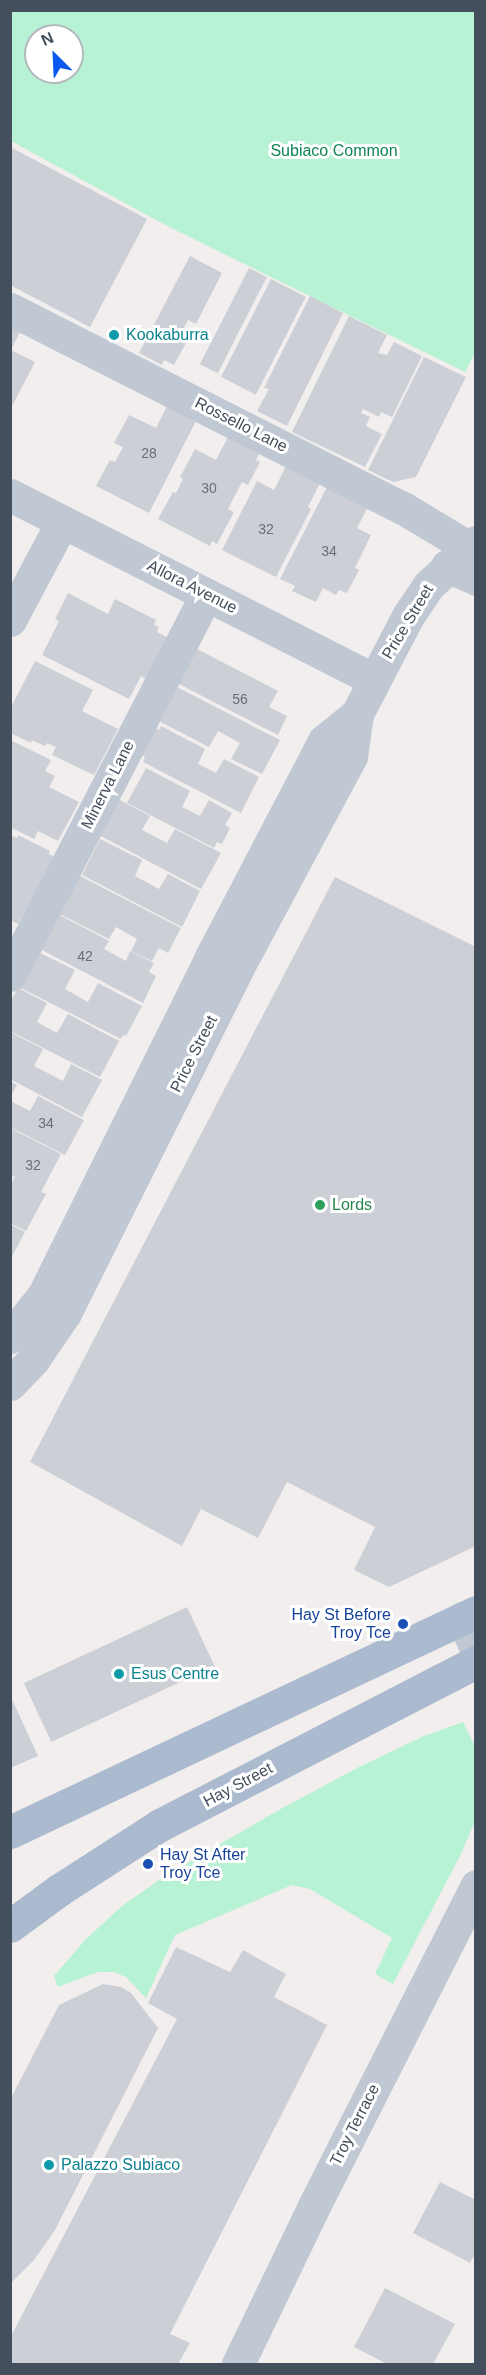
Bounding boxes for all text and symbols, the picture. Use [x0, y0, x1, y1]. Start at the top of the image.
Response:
north arrow [24, 24, 84, 84]
text: N [39, 29, 56, 49]
park label: Subiaco Common [270, 141, 398, 161]
place label: Kookaburra [126, 325, 209, 345]
marker: Kookaburra [107, 328, 121, 342]
street label: Rossello Lane [191, 393, 291, 457]
house number: 28 [141, 445, 157, 461]
house number: 30 [201, 480, 217, 496]
house number: 32 [258, 521, 274, 537]
house number: 34 [321, 543, 337, 559]
street label: Allora Avenue [143, 556, 241, 618]
street label: Price Street [378, 581, 438, 663]
house number: 56 [232, 691, 248, 707]
street label: Minerva Lane [77, 737, 139, 833]
house number: 42 [77, 948, 93, 964]
street label: Price Street [166, 1012, 222, 1096]
house number: 34 [38, 1115, 54, 1131]
house number: 32 [25, 1157, 41, 1173]
place label: Lords [332, 1195, 372, 1215]
marker: Lords [313, 1198, 327, 1212]
place label: Hay St Before Troy Tce [291, 1605, 391, 1643]
marker: Hay St Before Troy Tce [396, 1617, 410, 1631]
place label: Esus Centre [131, 1664, 219, 1684]
marker: Esus Centre [112, 1667, 126, 1681]
street label: Hay Street [200, 1759, 276, 1811]
place label: Hay St After Troy Tce [160, 1845, 246, 1883]
marker: Hay St After Troy Tce [141, 1857, 155, 1871]
street label: Troy Terrace [326, 2081, 384, 2169]
place label: Palazzo Subiaco [61, 2155, 180, 2175]
marker: Palazzo Subiaco [42, 2158, 56, 2172]

